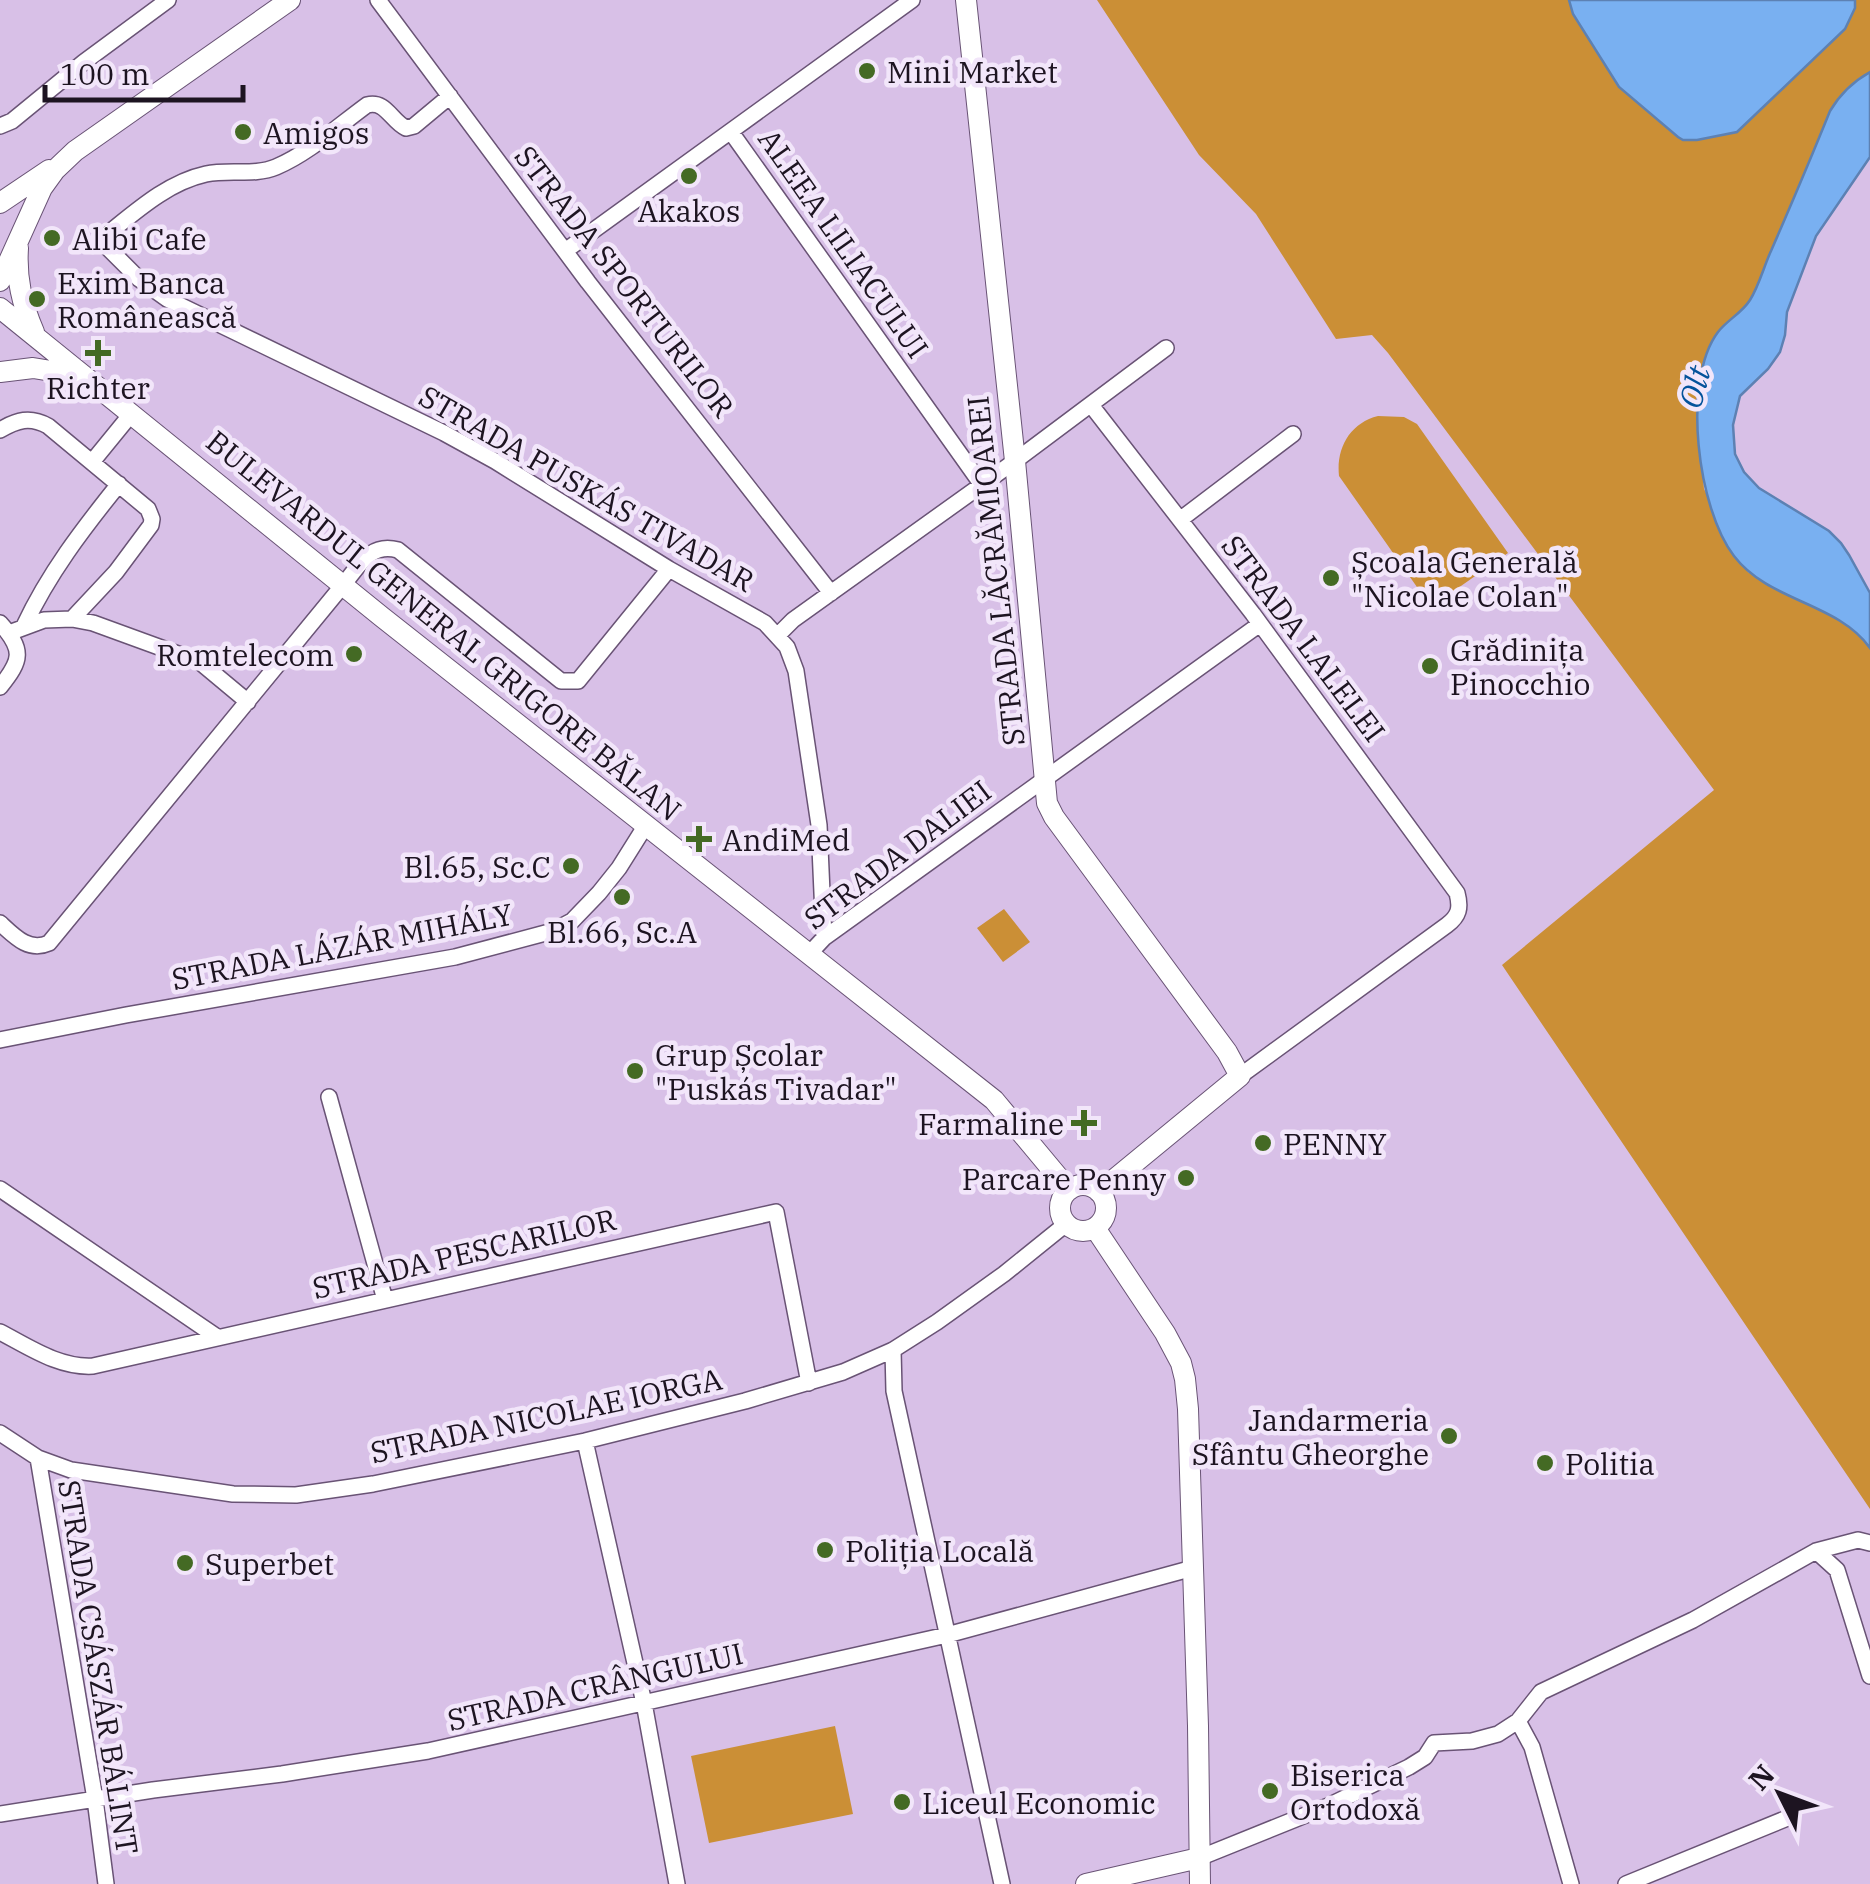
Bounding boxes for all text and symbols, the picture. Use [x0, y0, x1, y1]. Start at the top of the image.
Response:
scale bar [45, 40, 242, 102]
place label: Mini Market [887, 52, 1058, 91]
text: 100 m [60, 54, 150, 93]
marker: Mini Market [856, 60, 878, 82]
place label: Amigos [263, 113, 369, 152]
marker: Amigos [232, 121, 254, 143]
street label: ALEEA LILIACULUI [750, 121, 938, 365]
street label: STRADA SPORTURILOR [507, 137, 743, 425]
marker: Akakos [678, 165, 700, 187]
place label: Akakos [638, 191, 740, 230]
place label: Alibi Cafe [72, 219, 207, 258]
marker: Alibi Cafe [41, 227, 63, 249]
place label: Exim Banca Românească [57, 263, 237, 336]
marker: Exim Banca Românească [26, 288, 48, 310]
marker: Richter [87, 342, 109, 364]
water label: Olt [1668, 360, 1720, 413]
place label: Richter [46, 368, 150, 407]
street label: STRADA PUSKÁS TIVADAR [412, 376, 762, 600]
street label: STRADA LĂCRĂMIOAREI [957, 394, 1033, 748]
street label: BULEVARDUL GENERAL GRIGORE BĂLAN [199, 421, 689, 829]
street label: STRADA LALELEI [1214, 527, 1394, 749]
place label: Școala Generală "Nicolae Colan" [1351, 542, 1578, 615]
marker: Școala Generală "Nicolae Colan" [1320, 567, 1342, 589]
place label: Grădinița Pinocchio [1450, 630, 1590, 703]
place label: Romtelecom [156, 635, 334, 674]
marker: Romtelecom [343, 643, 365, 665]
marker: Grădinița Pinocchio [1419, 655, 1441, 677]
street label: STRADA DALIEI [796, 771, 998, 937]
place label: AndiMed [722, 820, 850, 859]
marker: AndiMed [686, 826, 712, 852]
place label: Bl.65, Sc.C [404, 847, 551, 886]
marker: Bl.65, Sc.C [560, 855, 582, 877]
marker: Bl.66, Sc.A [611, 886, 633, 908]
street label: STRADA LÁZÁR MIHÁLY [168, 894, 516, 998]
place label: Bl.66, Sc.A [547, 912, 697, 951]
place label: Grup Școlar "Puskás Tivadar" [655, 1035, 897, 1108]
marker: Grup Școlar "Puskás Tivadar" [624, 1060, 646, 1082]
place label: Farmaline [918, 1104, 1064, 1143]
marker: Farmaline [1073, 1112, 1095, 1134]
place label: PENNY [1283, 1124, 1387, 1163]
marker: PENNY [1252, 1132, 1274, 1154]
place label: Parcare Penny [962, 1159, 1166, 1198]
marker: Parcare Penny [1175, 1167, 1197, 1189]
street label: STRADA PESCARILOR [308, 1199, 620, 1307]
street label: STRADA NICOLAE IORGA [367, 1359, 726, 1471]
place label: Jandarmeria Sfântu Gheorghe [1192, 1400, 1429, 1473]
marker: Jandarmeria Sfântu Gheorghe [1438, 1425, 1460, 1447]
place label: Politia [1565, 1444, 1655, 1483]
marker: Politia [1534, 1452, 1556, 1474]
street label: STRADA CSÁSZÁR BÁLINT [50, 1477, 148, 1857]
place label: Poliția Locală [845, 1531, 1034, 1570]
marker: Poliția Locală [814, 1539, 836, 1561]
place label: Superbet [205, 1544, 334, 1583]
marker: Superbet [174, 1552, 196, 1574]
street label: STRADA CRÂNGULUI [443, 1633, 747, 1739]
north arrow [1730, 1744, 1830, 1844]
place label: Biserica Ortodoxă [1290, 1755, 1421, 1828]
text: N [1740, 1756, 1782, 1798]
marker: Biserica Ortodoxă [1259, 1780, 1281, 1802]
place label: Liceul Economic [922, 1783, 1156, 1822]
marker: Liceul Economic [891, 1791, 913, 1813]

